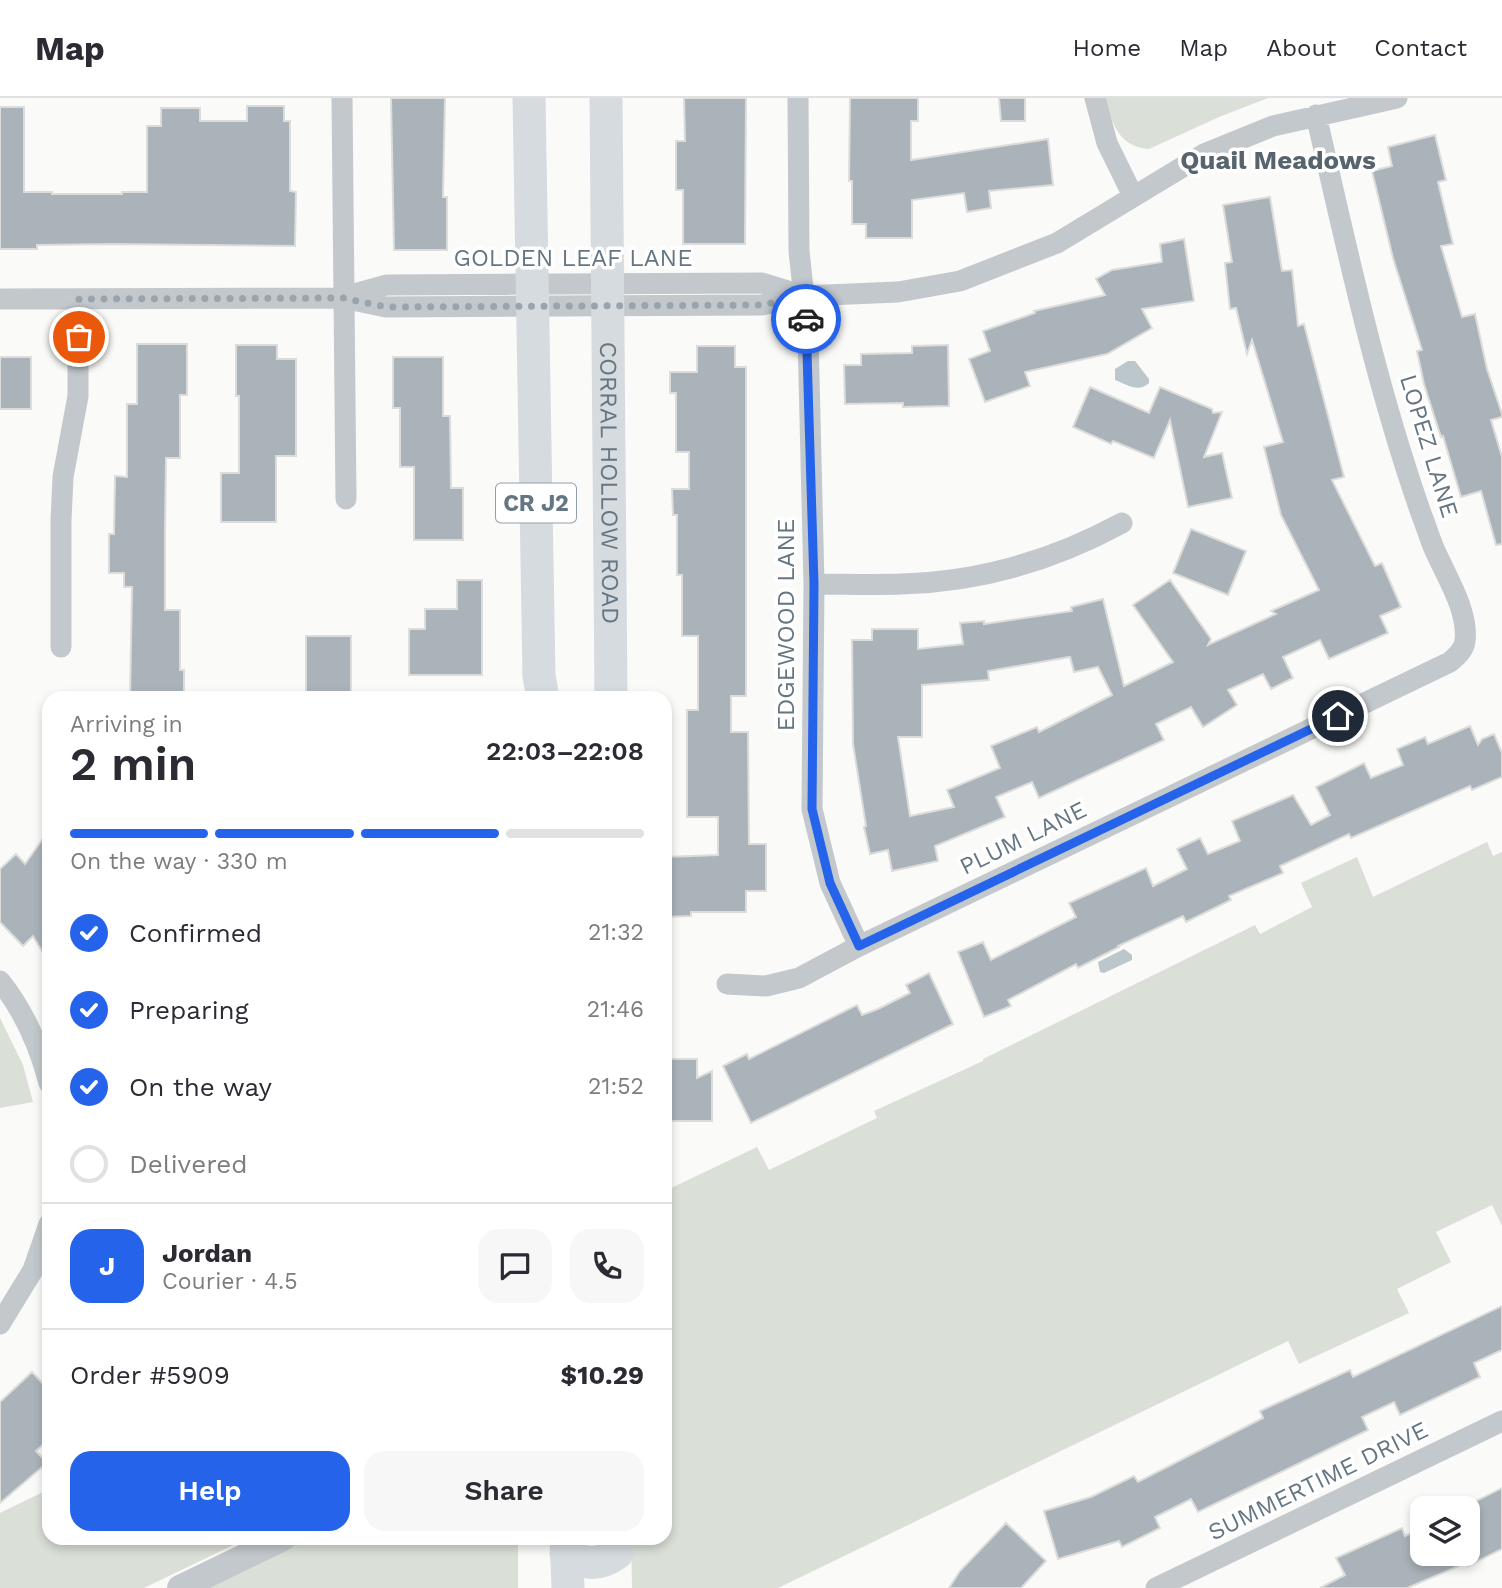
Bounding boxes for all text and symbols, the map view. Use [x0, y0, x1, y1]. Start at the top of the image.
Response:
text: Map [35, 29, 105, 68]
text: Home [1073, 34, 1141, 62]
text: Map [1179, 34, 1228, 62]
text: About [1266, 34, 1336, 62]
text: Contact [1374, 34, 1467, 62]
district label: Quail Meadows [1180, 145, 1376, 175]
street label: GOLDEN LEAF LANE [454, 244, 693, 272]
courier [771, 284, 841, 354]
icon: car [787, 300, 825, 338]
pin [49, 307, 109, 367]
icon: bag [60, 318, 98, 356]
street label: CORRAL HOLLOW ROAD [594, 342, 624, 624]
street label: LOPEZ LANE [1394, 371, 1464, 521]
road number: CR J2 [496, 484, 576, 522]
street label: EDGEWOOD LANE [772, 519, 800, 731]
pin [1308, 686, 1368, 746]
icon: home [1319, 697, 1357, 735]
text: Arriving in [70, 711, 183, 738]
text: 22:03–22:08 [486, 736, 644, 766]
text: 2 min [70, 737, 196, 791]
street label: PLUM LANE [955, 795, 1091, 881]
text: On the way · 330 m [70, 848, 288, 875]
icon: check [70, 914, 108, 952]
text: Confirmed [129, 918, 262, 948]
text: 21:32 [588, 919, 644, 946]
icon: check [70, 991, 108, 1029]
text: Preparing [129, 995, 249, 1025]
text: 21:46 [587, 996, 644, 1023]
icon: check [70, 1068, 108, 1106]
text: On the way [129, 1072, 272, 1102]
text: 21:52 [588, 1073, 644, 1100]
text: Delivered [129, 1149, 248, 1179]
button: chat [478, 1229, 552, 1303]
button: phone [570, 1229, 644, 1303]
text: Jordan [162, 1238, 252, 1268]
text: J [99, 1251, 115, 1281]
text: Courier · 4.5 [162, 1268, 298, 1295]
text: Order #5909 [70, 1360, 230, 1390]
text: $10.29 [561, 1360, 644, 1390]
street label: SUMMERTIME DRIVE [1204, 1416, 1432, 1546]
button: Help [70, 1451, 350, 1531]
button: Share [364, 1451, 644, 1531]
map controls [1410, 1496, 1480, 1566]
button: layers [1410, 1496, 1480, 1566]

